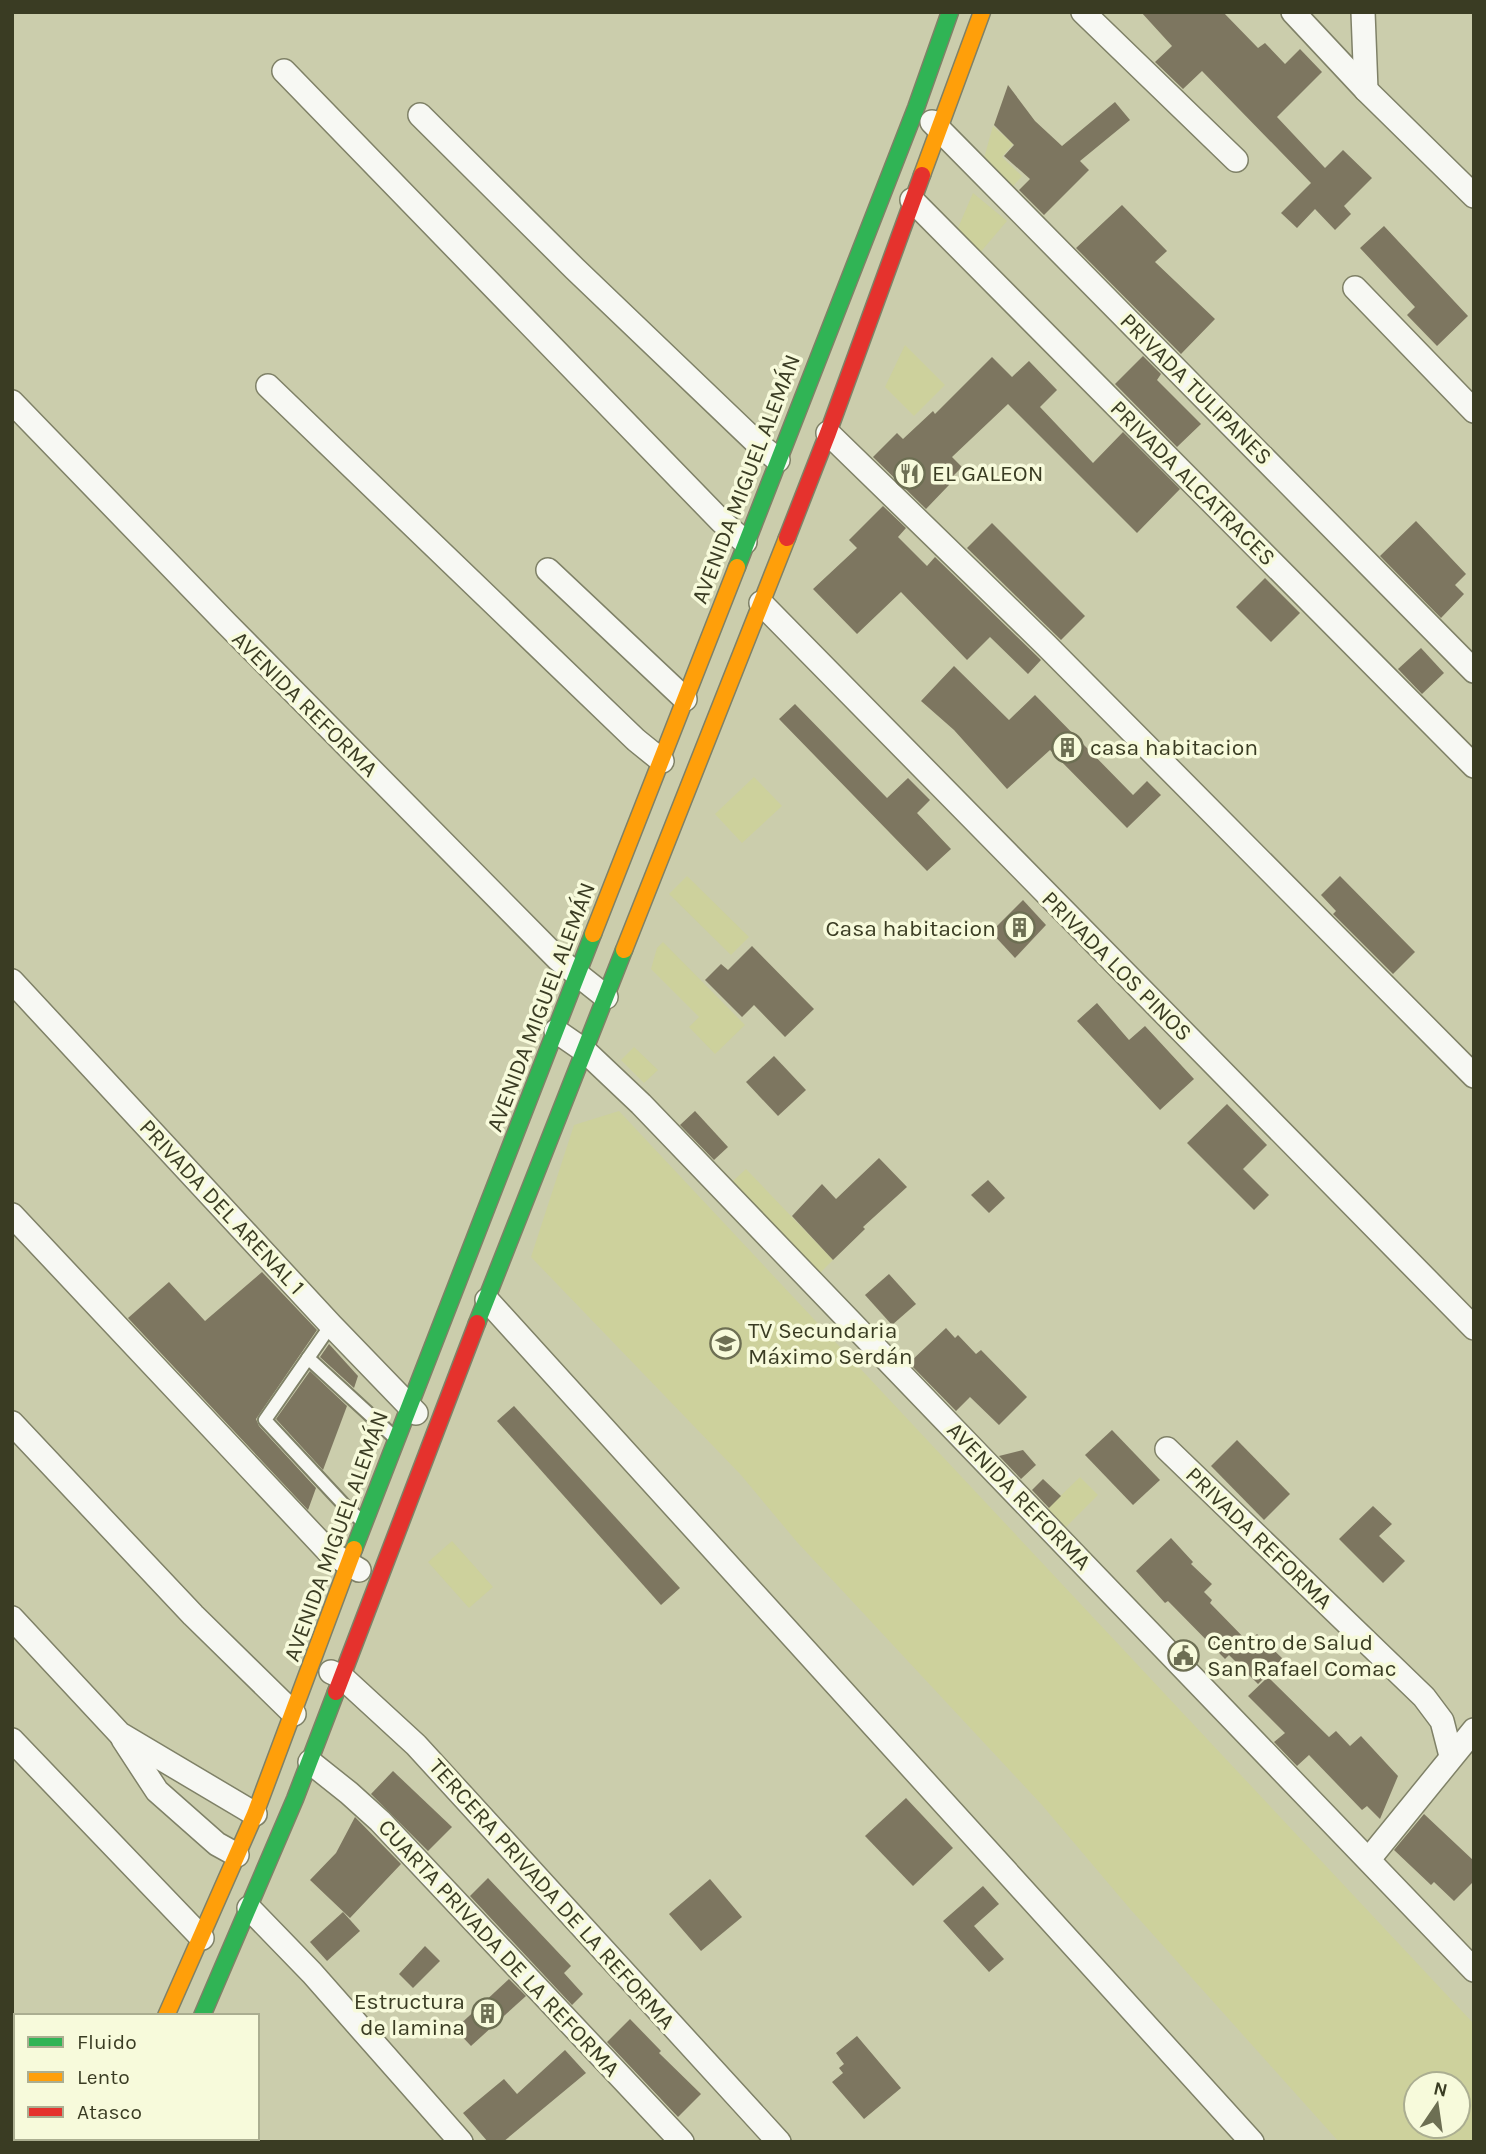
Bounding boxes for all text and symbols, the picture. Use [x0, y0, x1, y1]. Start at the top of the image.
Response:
street label: PRIVADA TULIPANES [1114, 307, 1278, 471]
street label: AVENIDA MIGUEL ALEMÁN [686, 351, 806, 607]
street label: PRIVADA ALCATRACES [1105, 395, 1281, 571]
restaurant icon: EL GALEON [892, 456, 926, 490]
place label: EL GALEON [932, 460, 1043, 487]
street label: AVENIDA REFORMA [226, 625, 384, 783]
building icon: casa habitacion [1050, 730, 1084, 764]
place label: casa habitacion [1090, 734, 1258, 761]
street label: AVENIDA MIGUEL ALEMÁN [481, 879, 601, 1135]
street label: PRIVADA LOS PINOS [1036, 885, 1198, 1047]
building icon: Casa habitacion [1002, 911, 1036, 945]
place label: Casa habitacion [826, 915, 996, 942]
street label: PRIVADA DEL ARENAL 1 [134, 1114, 310, 1300]
place label: TV Secundaria Máximo Serdán [748, 1317, 913, 1370]
school or university icon: TV Secundaria Máximo Serdán [708, 1326, 742, 1360]
street label: AVENIDA MIGUEL ALEMÁN [278, 1407, 394, 1665]
street label: AVENIDA REFORMA [942, 1416, 1096, 1576]
street label: PRIVADA REFORMA [1180, 1461, 1338, 1615]
place label: Centro de Salud San Rafael Comac [1207, 1629, 1397, 1682]
public building icon: Centro de Salud San Rafael Comac [1167, 1638, 1201, 1672]
street label: TERCERA PRIVADA DE LA REFORMA [423, 1753, 681, 2035]
street label: CUARTA PRIVADA DE LA REFORMA [373, 1814, 625, 2082]
place label: Estructura de lamina [354, 1988, 465, 2041]
building icon: Estructura de lamina [471, 1997, 505, 2031]
legend [14, 2014, 259, 2140]
text: Fluido [77, 2030, 137, 2054]
text: Lento [77, 2065, 130, 2089]
north arrow [1402, 2070, 1472, 2140]
text: N [1431, 2077, 1450, 2102]
text: Atasco [77, 2100, 142, 2124]

